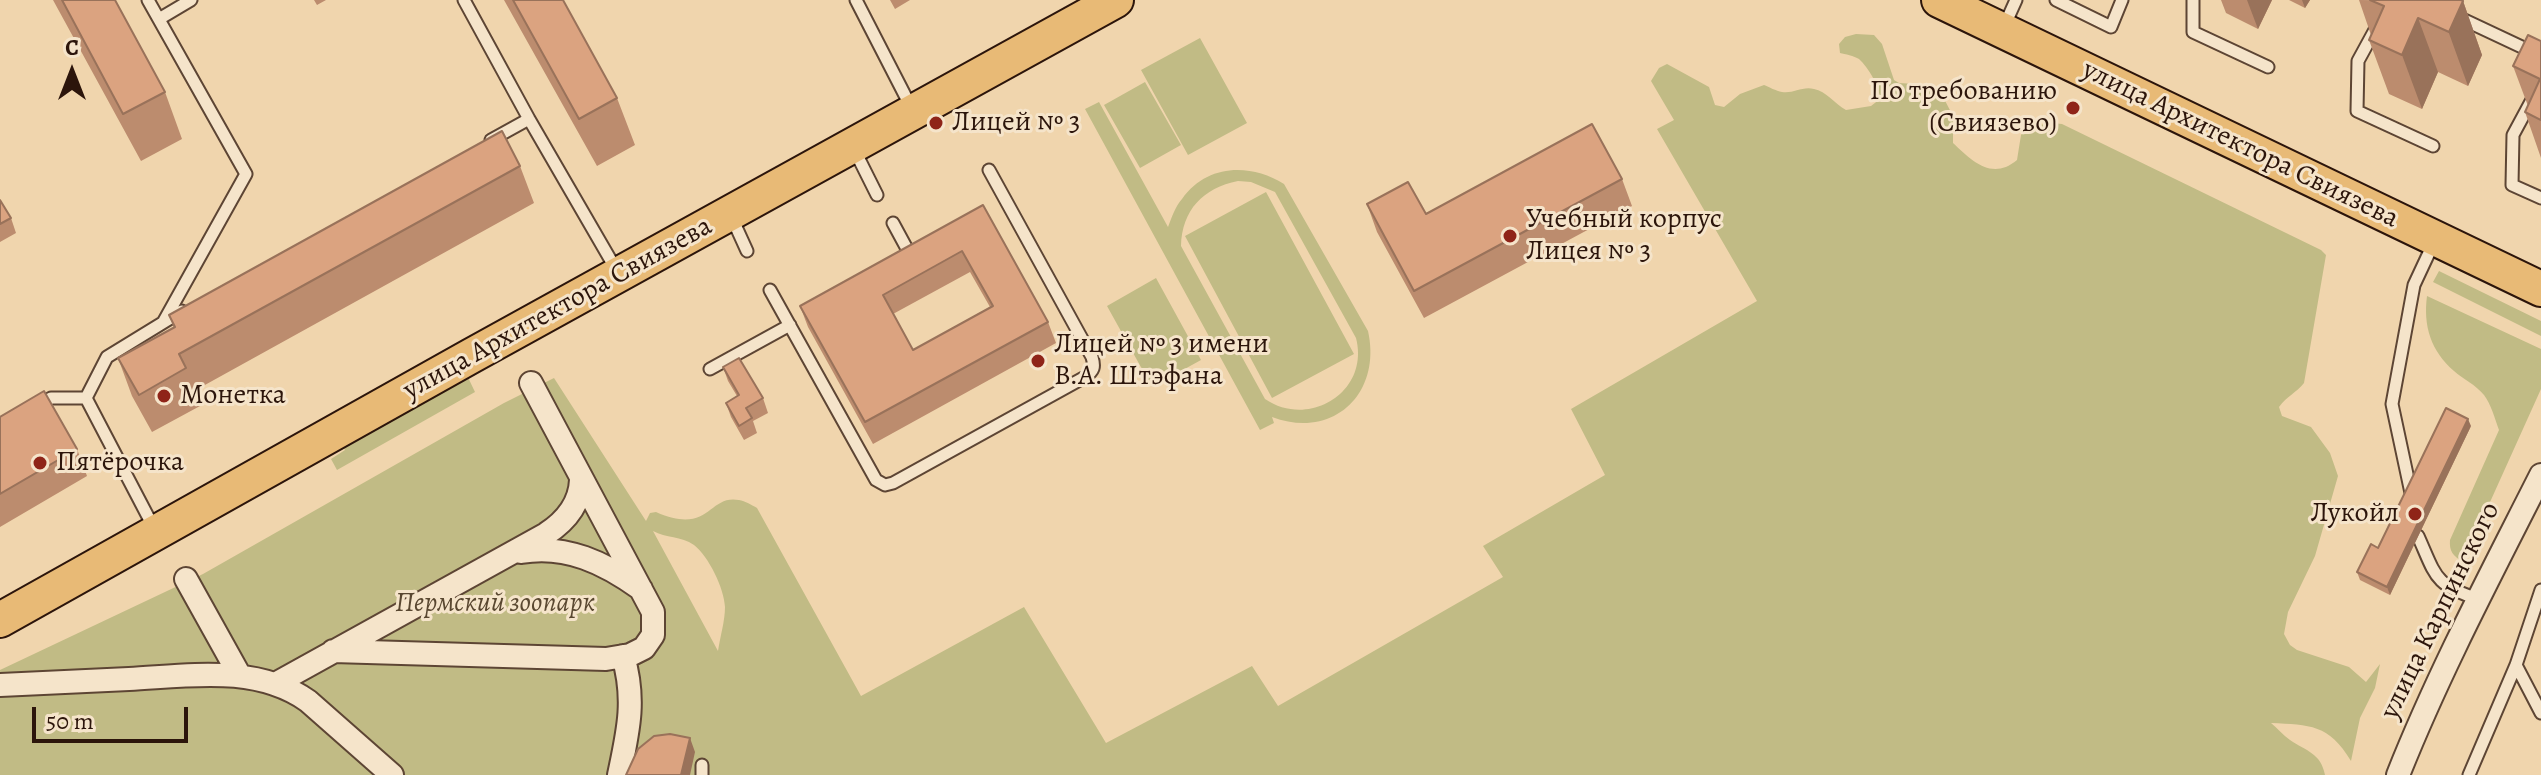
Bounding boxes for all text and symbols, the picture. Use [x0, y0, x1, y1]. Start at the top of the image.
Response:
north arrow [32, 32, 112, 112]
text: С [65, 33, 79, 63]
street label: улица Архитектора Свиязева [2076, 54, 2404, 236]
place label: По требованию (Свиязево) [1870, 75, 2057, 141]
marker: По требованию (Свиязево) [2064, 99, 2082, 117]
place label: Лицей № 3 [952, 106, 1080, 140]
marker: Лицей № 3 [927, 114, 945, 132]
place label: Учебный корпус Лицея № 3 [1526, 203, 1722, 269]
street label: улица Архитектора Свиязева [398, 210, 718, 408]
marker: Учебный корпус Лицея № 3 [1501, 227, 1519, 245]
place label: Лицей № 3 имени В.А. Штэфана [1054, 328, 1269, 394]
marker: Лицей № 3 имени В.А. Штэфана [1029, 352, 1047, 370]
place label: Монетка [180, 379, 286, 413]
marker: Монетка [155, 387, 173, 405]
place label: Пятёрочка [56, 446, 184, 480]
marker: Пятёрочка [31, 454, 49, 472]
place label: Лукойл [2310, 497, 2399, 531]
street label: улица Карпинского [2374, 497, 2508, 725]
marker: Лукойл [2406, 505, 2424, 523]
park label: Пермский зоопарк [395, 587, 595, 621]
scale bar [36, 691, 192, 741]
text: 50 m [46, 705, 94, 737]

